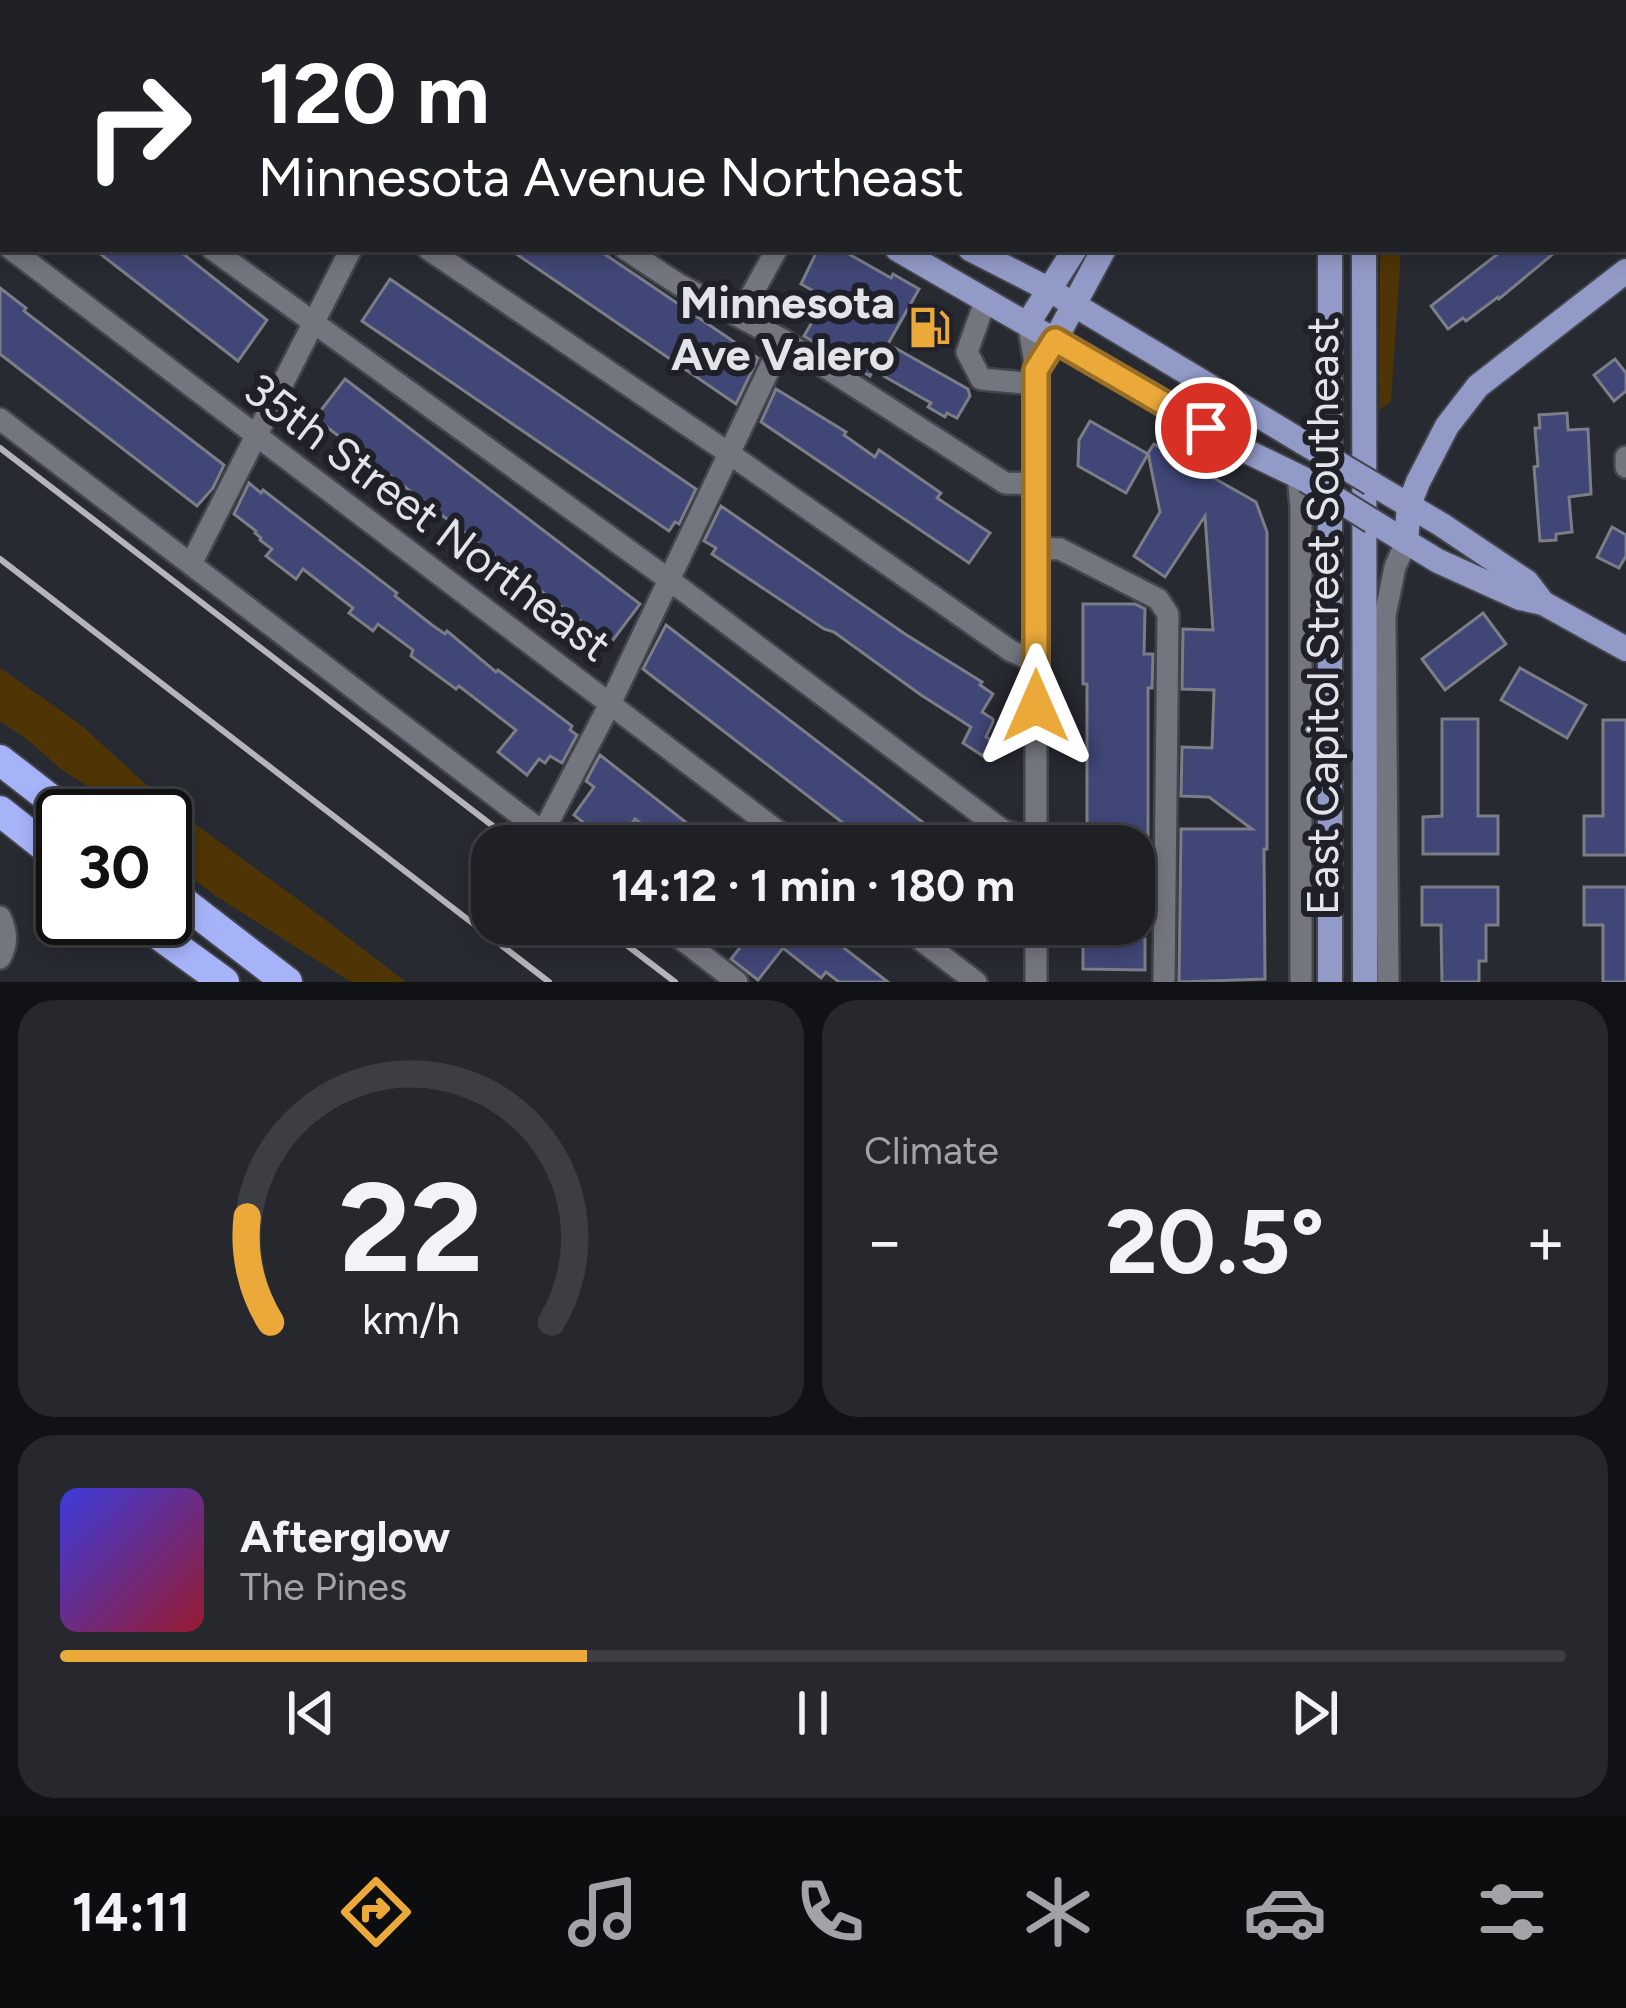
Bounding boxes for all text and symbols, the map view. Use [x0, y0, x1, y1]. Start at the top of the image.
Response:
text: 120 m [258, 43, 490, 144]
icon: right [60, 48, 216, 204]
text: Minnesota Avenue Northeast [258, 145, 964, 210]
place label: Minnesota Ave Valero [671, 275, 895, 381]
fuel station icon: Minnesota Ave Valero [906, 305, 952, 351]
street label: East Capitol Street Southeast [1295, 317, 1349, 915]
street label: 35th Street Northeast [234, 362, 622, 672]
pin [1155, 377, 1257, 479]
icon: arrive [1173, 395, 1239, 461]
position arrow [973, 643, 1099, 769]
speed limit sign: 30 [36, 789, 192, 945]
text: 14:12 · 1 min · 180 m [611, 858, 1015, 912]
text: Climate [864, 1127, 999, 1174]
text: 22 [339, 1152, 483, 1302]
text: 20.5° [1105, 1187, 1325, 1296]
text: − [864, 1201, 905, 1281]
text: + [1525, 1201, 1566, 1281]
text: km/h [362, 1292, 460, 1344]
text: Afterglow [240, 1509, 450, 1563]
text: The Pines [240, 1563, 407, 1610]
icon: previous [278, 1680, 344, 1746]
icon: pause [780, 1680, 846, 1746]
icon: next [1282, 1680, 1348, 1746]
icon: directions [334, 1870, 418, 1954]
icon: music [561, 1870, 645, 1954]
icon: phone [788, 1870, 872, 1954]
icon: climate [1016, 1870, 1100, 1954]
icon: car [1243, 1870, 1327, 1954]
icon: filters [1470, 1870, 1554, 1954]
text: 14:11 [72, 1880, 190, 1945]

